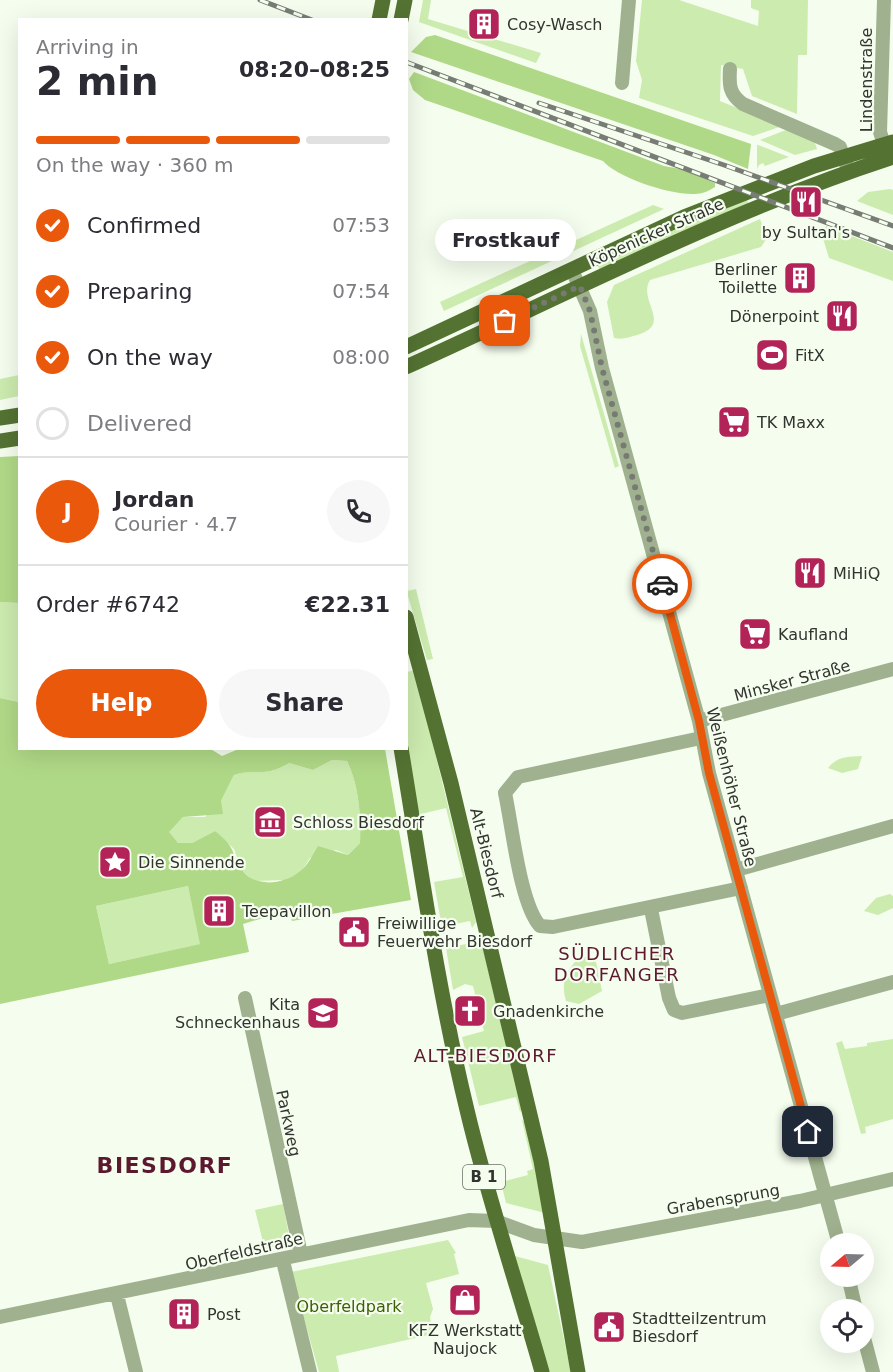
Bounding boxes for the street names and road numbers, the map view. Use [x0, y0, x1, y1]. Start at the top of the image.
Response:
street label: Lindenstraße [857, 28, 876, 132]
street label: Köpenicker Straße [586, 194, 727, 271]
street label: Minsker Straße [732, 656, 852, 705]
street label: Weißenhöher Straße [703, 705, 761, 869]
street label: Alt-Biesdorf [466, 806, 507, 901]
street label: Parkweg [272, 1088, 305, 1158]
road number: B 1 [463, 1165, 505, 1189]
street label: Grabensprung [665, 1180, 781, 1219]
street label: Oberfeldstraße [183, 1229, 305, 1274]

